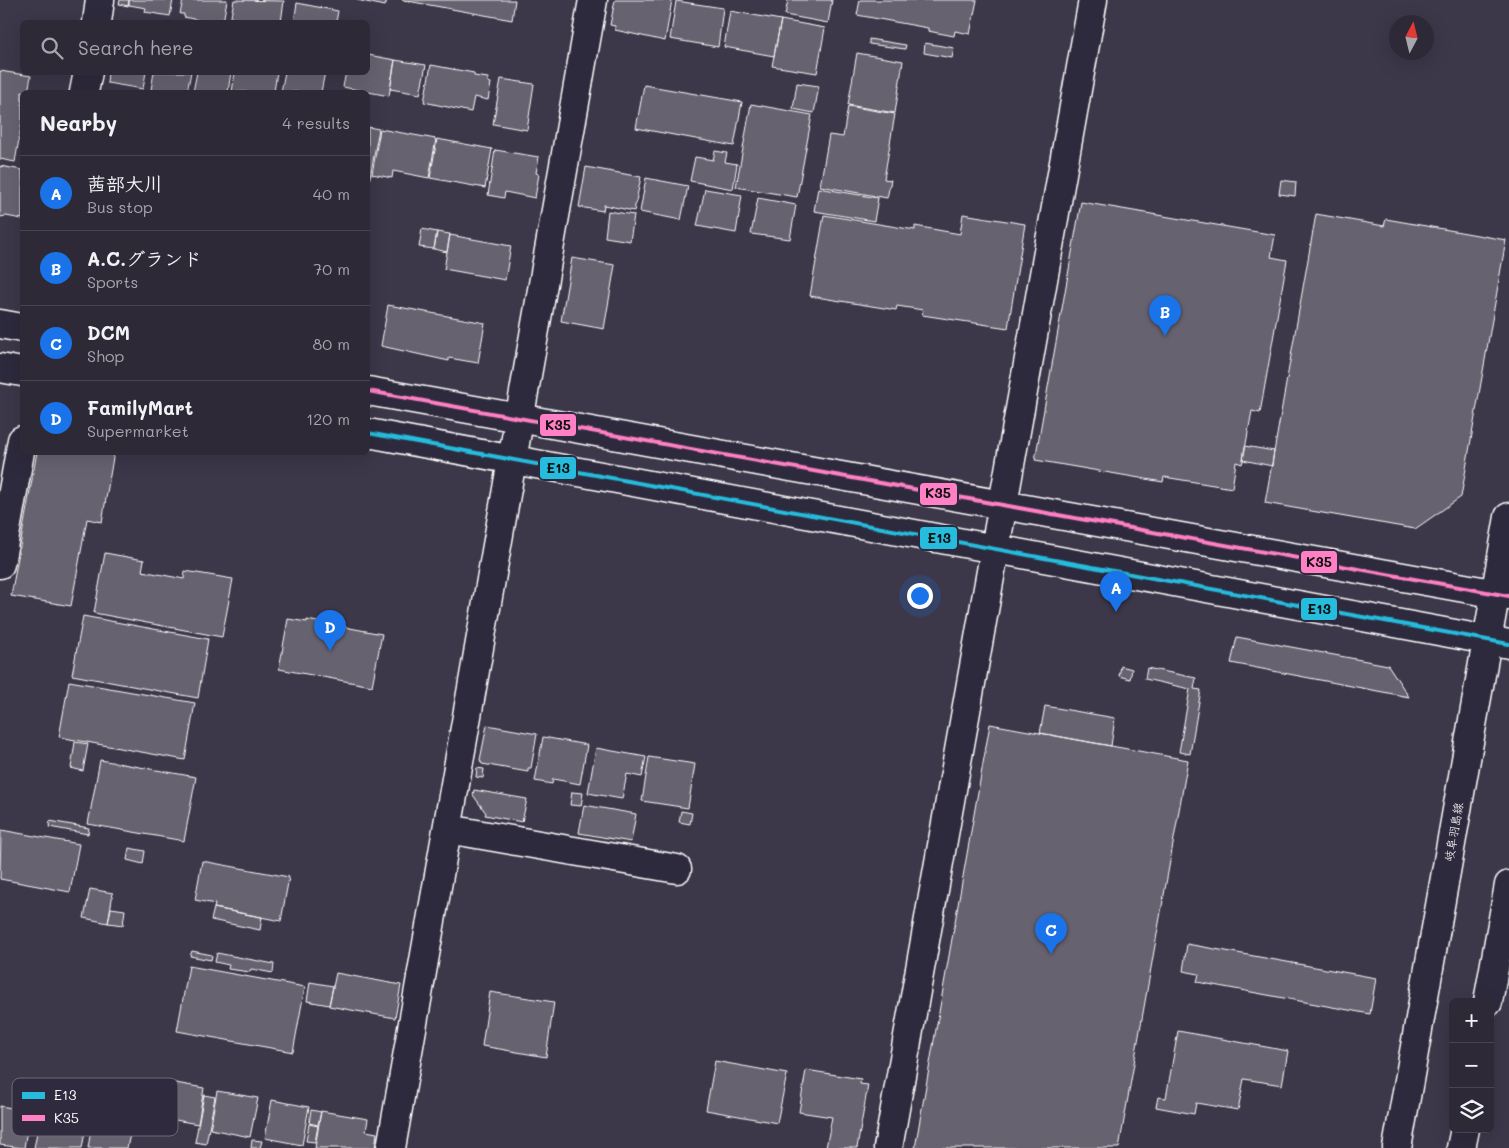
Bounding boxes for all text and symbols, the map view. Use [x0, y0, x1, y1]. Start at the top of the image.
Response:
north arrow [1389, 15, 1434, 60]
search box [20, 20, 370, 75]
icon: search [38, 34, 66, 62]
text: Search here [78, 35, 194, 60]
text: Nearby [40, 109, 117, 136]
text: 4 results [282, 112, 350, 133]
text: 茜部大川 [87, 171, 163, 196]
text: A [50, 183, 62, 204]
text: 40 m [313, 183, 350, 204]
text: Bus stop [87, 196, 153, 217]
text: A.C.グランド [87, 246, 202, 271]
text: B [51, 258, 61, 279]
text: 70 m [313, 258, 350, 279]
text: Sports [87, 271, 138, 292]
pin: B [1149, 295, 1181, 336]
text: DCM [87, 320, 130, 345]
text: C [50, 333, 62, 354]
text: 80 m [313, 333, 350, 354]
text: Shop [87, 345, 124, 366]
text: FamilyMart [87, 395, 193, 420]
text: D [50, 408, 62, 429]
text: 120 m [306, 408, 350, 429]
line badge: K35 [539, 413, 577, 437]
text: K35 [545, 415, 571, 434]
text: Supermarket [87, 420, 189, 441]
line badge: E13 [539, 456, 577, 480]
text: E13 [546, 458, 570, 477]
line badge: K35 [919, 482, 958, 506]
text: K35 [925, 483, 951, 502]
line badge: E13 [919, 526, 958, 550]
text: E13 [927, 528, 951, 547]
line badge: K35 [1300, 550, 1338, 574]
text: K35 [1306, 552, 1332, 571]
pin: A [1100, 571, 1132, 612]
your location [907, 583, 933, 609]
line badge: E13 [1300, 597, 1338, 621]
text: E13 [1307, 599, 1331, 618]
pin: D [314, 610, 346, 651]
street label: 岐阜羽島線 [1440, 801, 1466, 863]
pin: C [1035, 913, 1067, 954]
map controls [1449, 998, 1494, 1133]
button: + [1449, 998, 1494, 1043]
button: − [1449, 1043, 1494, 1088]
legend [12, 1078, 178, 1136]
text: E13 [54, 1085, 76, 1104]
button: layers [1449, 1088, 1494, 1133]
text: K35 [54, 1108, 79, 1127]

